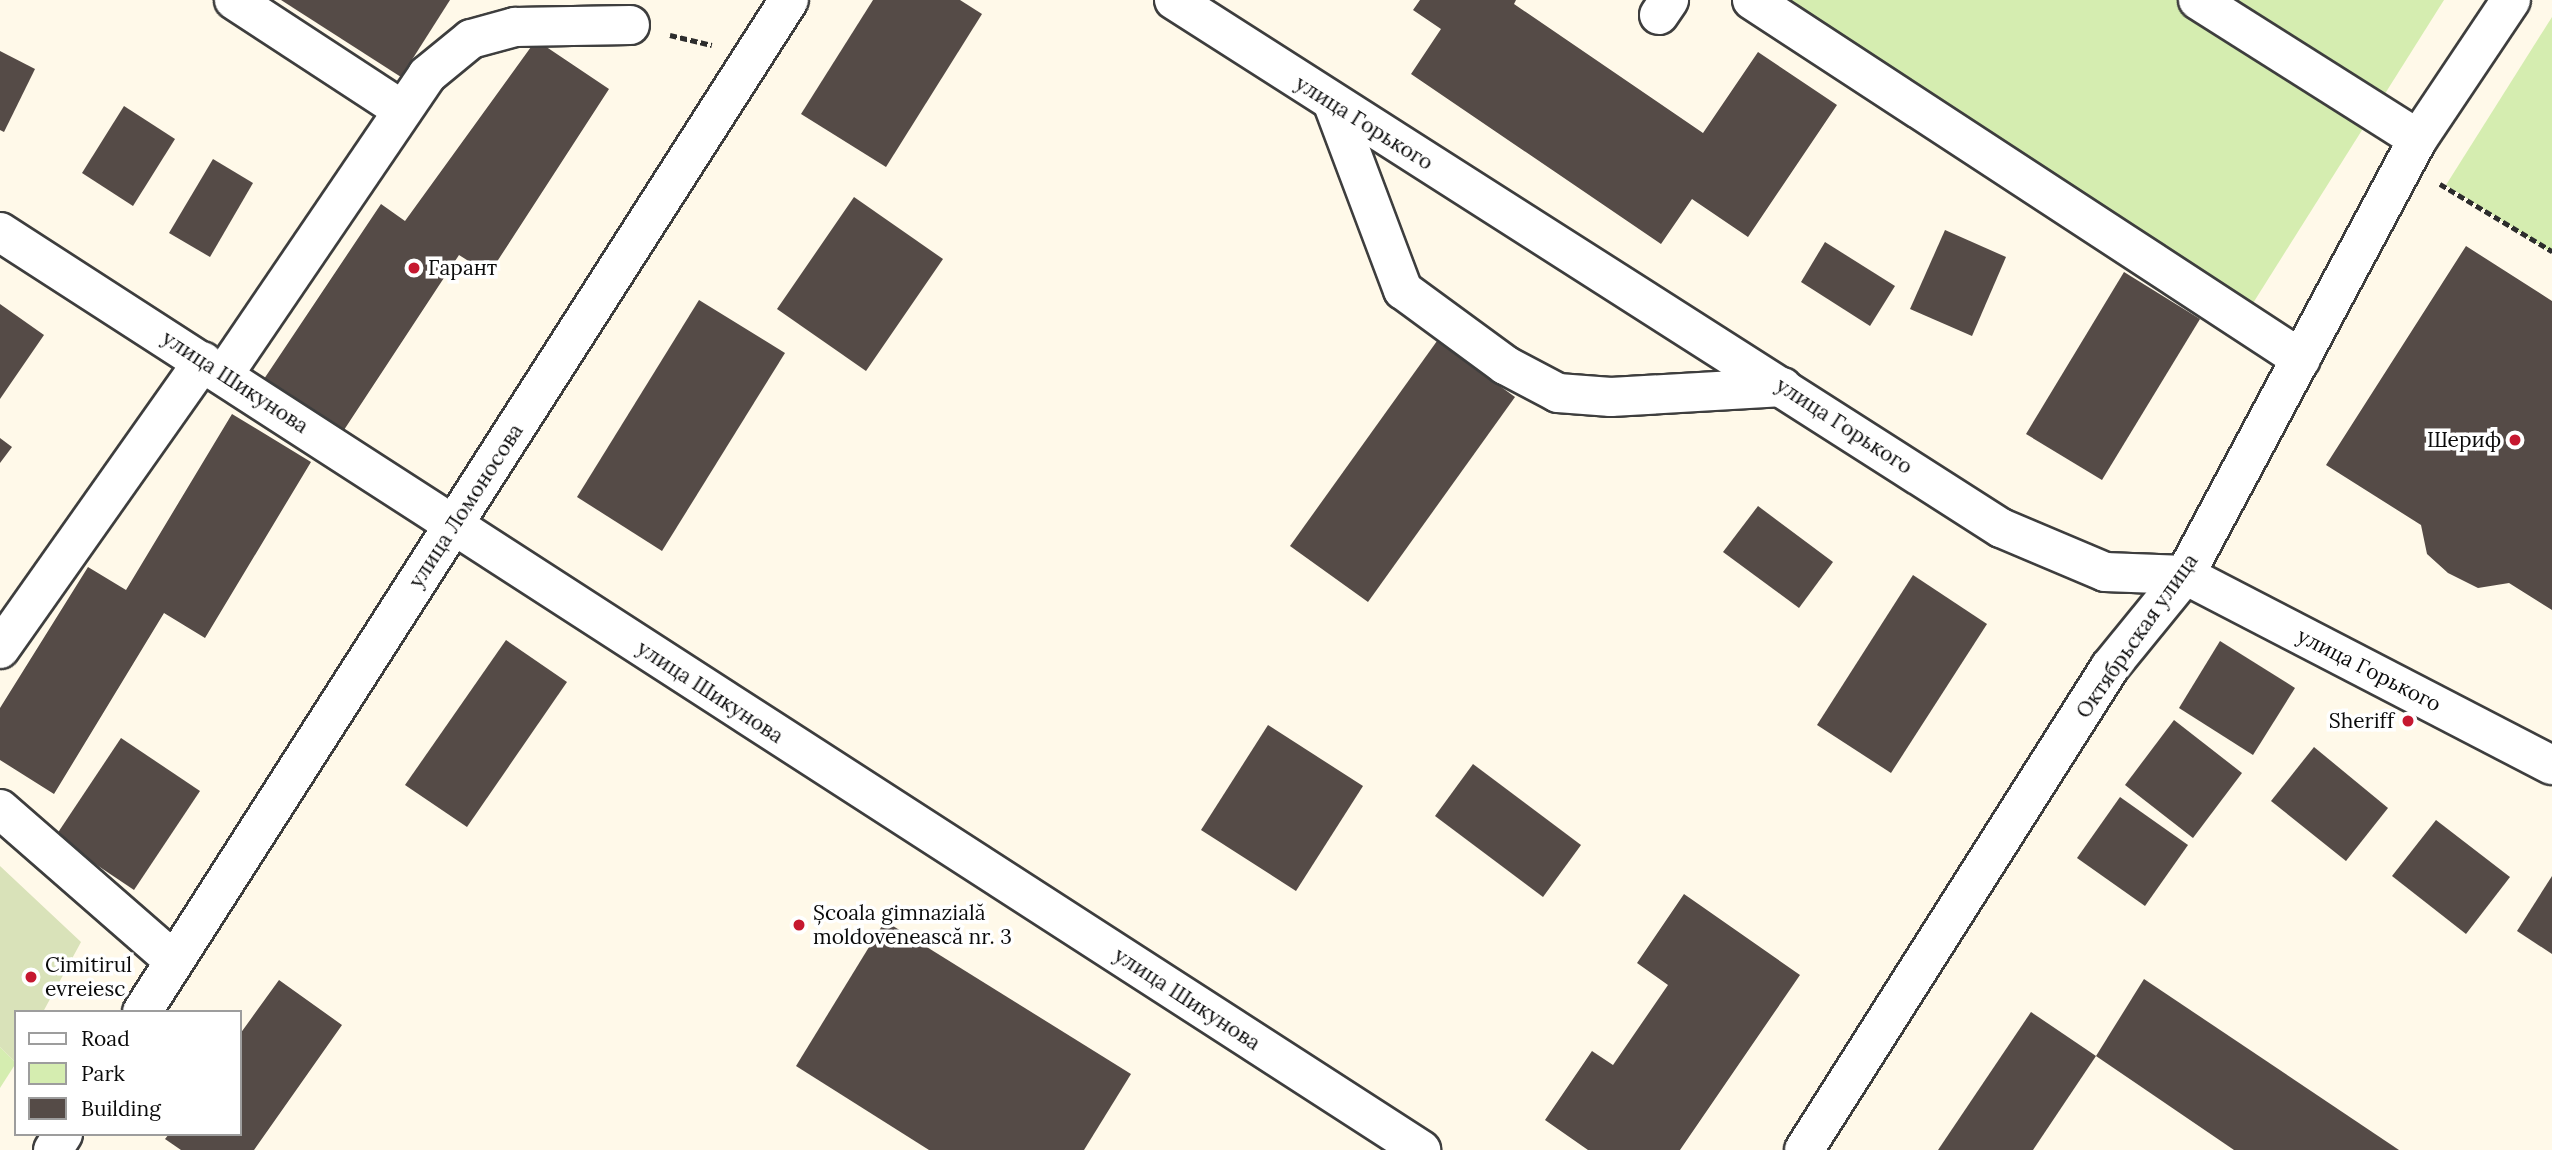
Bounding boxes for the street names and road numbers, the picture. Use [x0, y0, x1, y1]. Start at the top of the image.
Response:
street label: улица Горького [1290, 71, 1438, 175]
street label: улица Шикунова [157, 325, 313, 439]
street label: улица Горького [1771, 372, 1917, 480]
street label: улица Ломоносова [404, 419, 528, 593]
street label: Октябрьская улица [2071, 549, 2203, 723]
street label: улица Горького [2293, 623, 2445, 717]
street label: улица Шикунова [632, 635, 788, 749]
street label: улица Шикунова [1109, 942, 1265, 1056]

